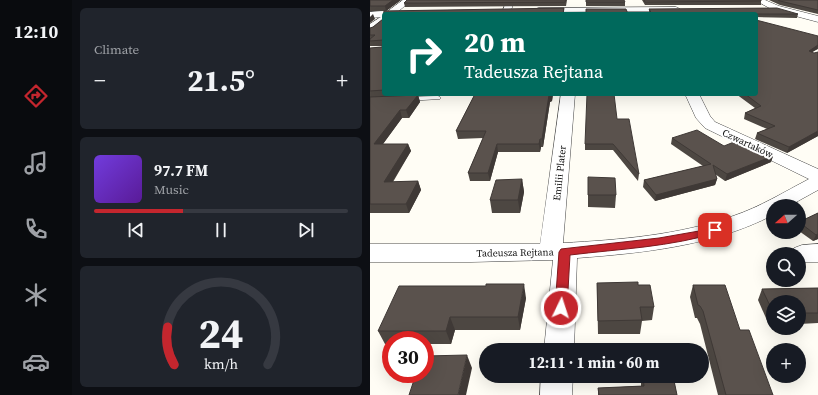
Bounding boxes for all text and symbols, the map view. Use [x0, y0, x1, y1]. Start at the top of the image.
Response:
text: 12:10 [14, 19, 58, 44]
text: 20 m [464, 23, 526, 61]
icon: right [398, 28, 450, 80]
text: Climate [94, 41, 139, 58]
text: Tadeusza Rejtana [464, 59, 603, 84]
text: 21.5° [187, 60, 255, 101]
text: − [94, 65, 106, 95]
text: + [336, 65, 348, 95]
icon: directions [22, 82, 50, 110]
street label: Czwartaków [720, 126, 776, 161]
street label: Emilii Plater [550, 144, 569, 201]
icon: music [22, 149, 50, 177]
text: 97.7 FM [154, 160, 208, 181]
text: Music [154, 181, 189, 198]
north arrow [766, 199, 806, 239]
map controls [766, 199, 806, 383]
pin [698, 213, 732, 247]
icon: phone [22, 215, 50, 243]
icon: previous [125, 219, 147, 241]
icon: pause [210, 219, 232, 241]
icon: next [295, 219, 317, 241]
icon: arrive [704, 219, 726, 241]
street label: Tadeusza Rejtana [476, 245, 555, 260]
button: search [766, 247, 806, 287]
icon: climate [22, 281, 50, 309]
position arrow [540, 287, 582, 329]
button: layers [766, 295, 806, 335]
text: 24 [198, 304, 244, 361]
speed limit sign: 30 [382, 331, 434, 383]
button: + [766, 343, 806, 383]
icon: car [22, 348, 50, 376]
text: 12:11 · 1 min · 60 m [529, 352, 659, 373]
text: km/h [204, 353, 238, 373]

